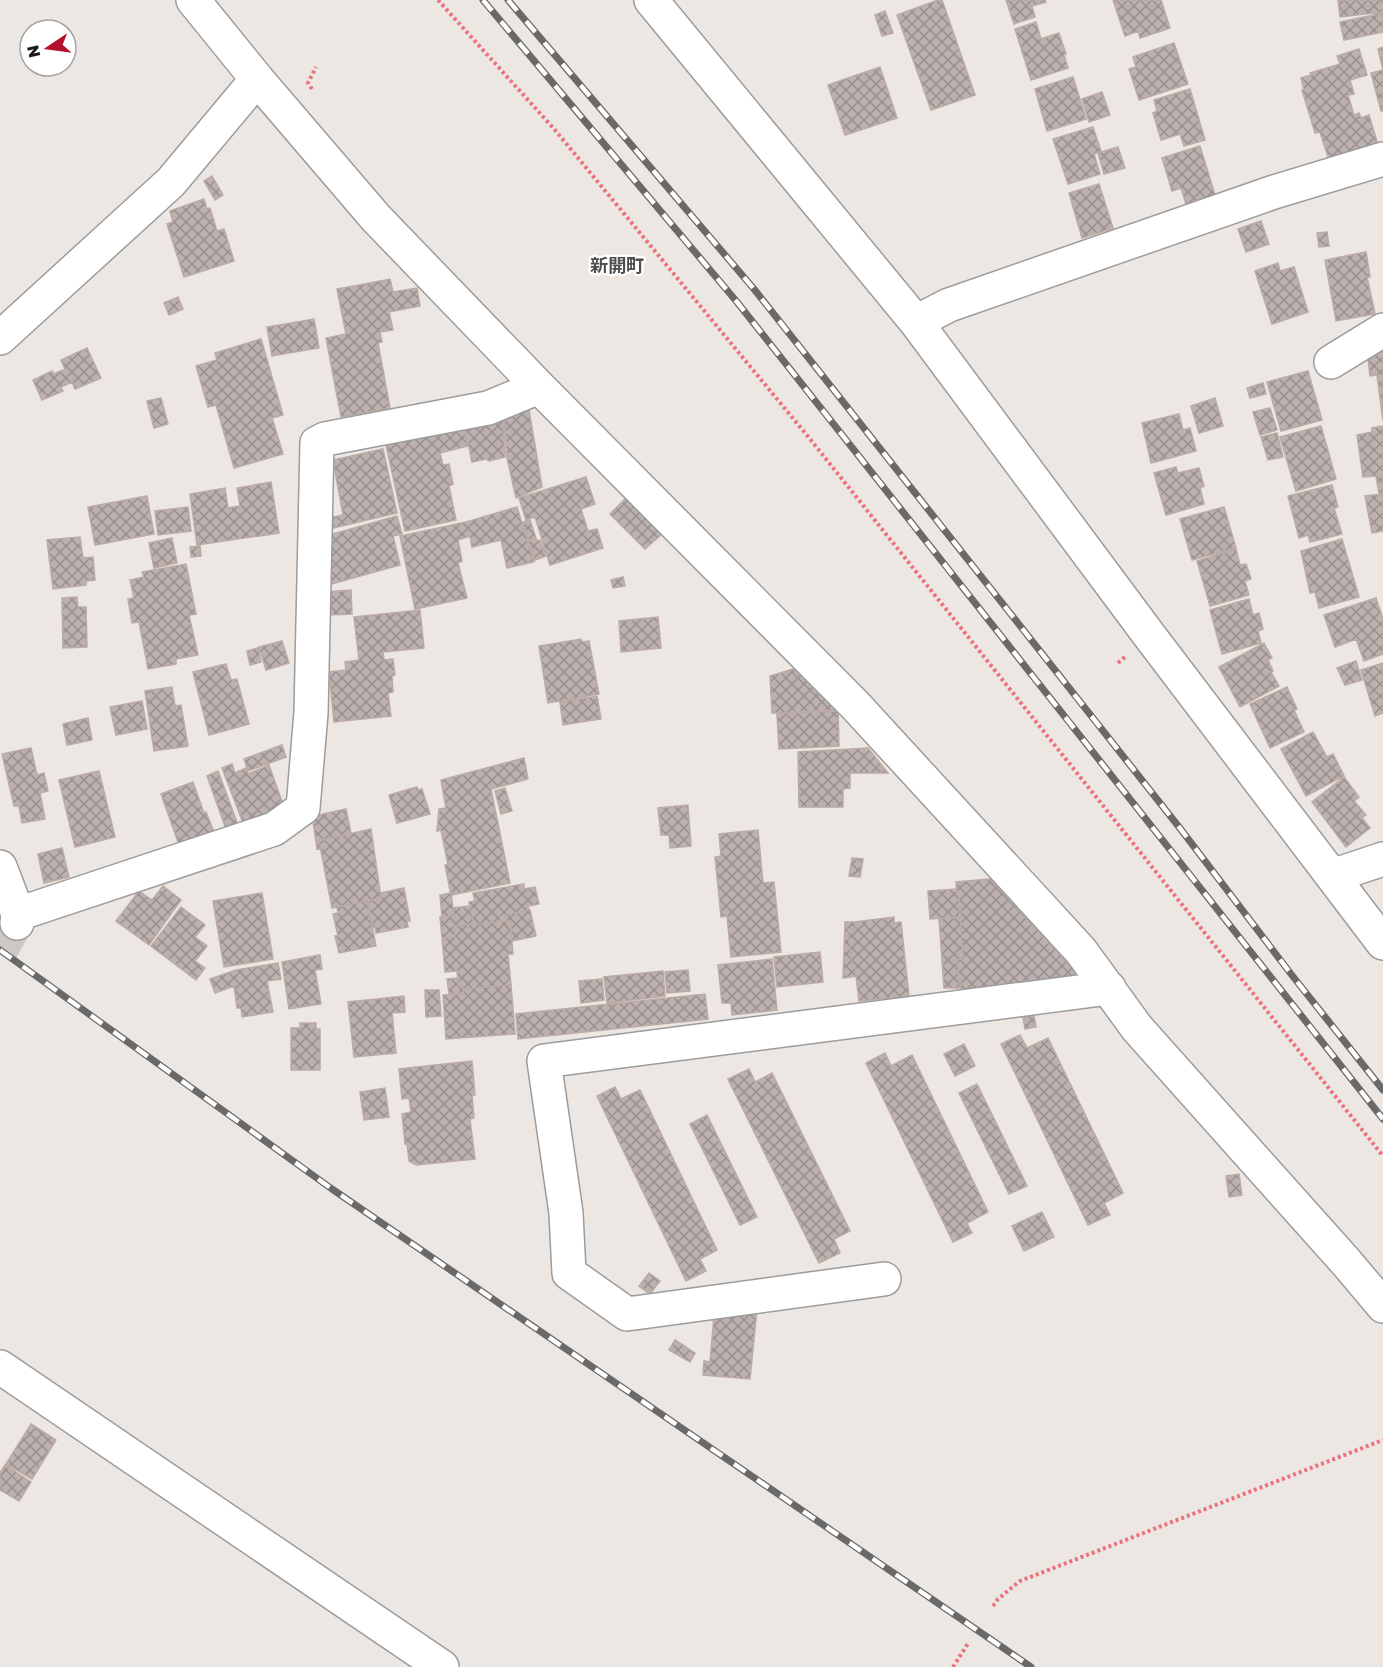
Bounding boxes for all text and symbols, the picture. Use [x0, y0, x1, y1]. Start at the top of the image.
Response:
north arrow [18, 18, 78, 78]
text: N [22, 43, 44, 60]
district label: 新開町 [590, 254, 644, 276]

